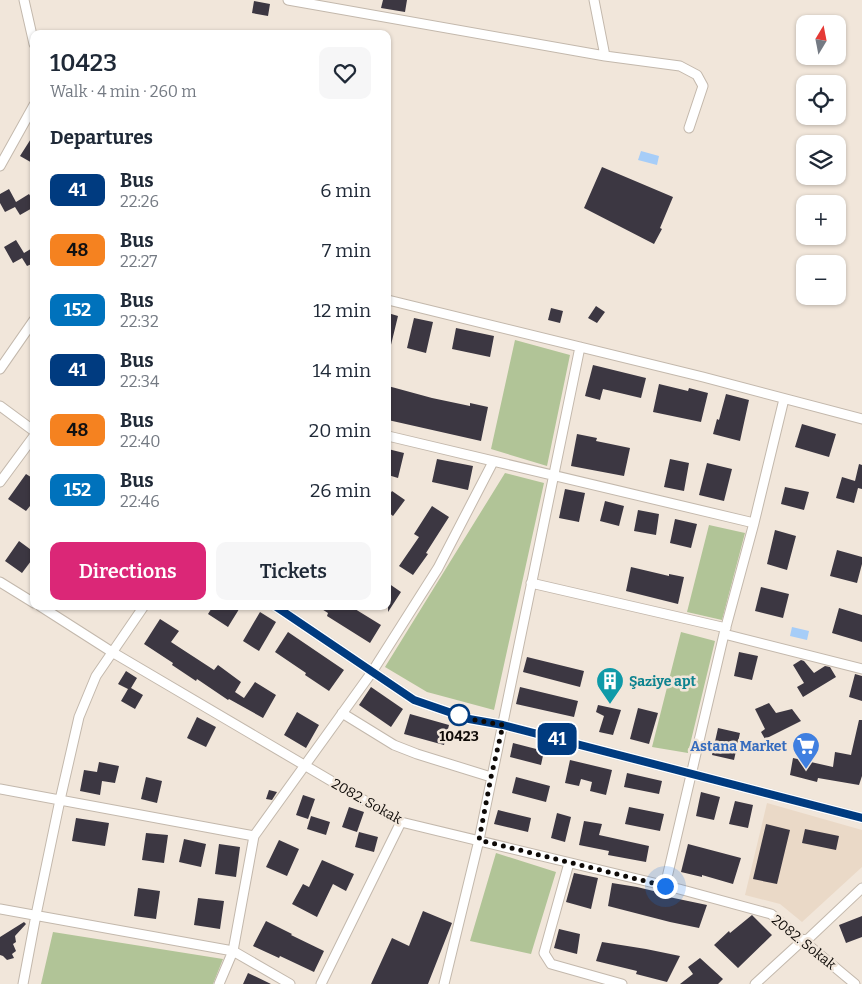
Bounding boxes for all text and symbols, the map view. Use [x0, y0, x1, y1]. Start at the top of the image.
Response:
north arrow [796, 15, 846, 65]
map controls [796, 15, 846, 305]
button: heart [319, 47, 371, 99]
text: 10423 [50, 49, 117, 77]
button: locate [796, 75, 846, 125]
text: Walk · 4 min · 260 m [50, 82, 197, 101]
text: Departures [50, 126, 153, 149]
button: layers [796, 135, 846, 185]
text: Bus [120, 169, 154, 192]
text: 41 [68, 179, 87, 201]
text: 6 min [320, 179, 371, 202]
text: 22:26 [120, 192, 159, 211]
button: + [796, 195, 846, 245]
text: Bus [120, 229, 154, 252]
text: 48 [67, 239, 88, 261]
text: 7 min [322, 239, 371, 262]
text: 22:27 [120, 252, 157, 271]
button: − [796, 255, 846, 305]
text: Bus [120, 289, 154, 312]
text: 152 [64, 299, 91, 321]
text: 12 min [313, 299, 371, 322]
text: 22:32 [120, 312, 159, 331]
text: Bus [120, 349, 154, 372]
text: 41 [68, 359, 87, 381]
text: 14 min [313, 359, 371, 382]
text: 22:34 [120, 372, 159, 391]
text: Bus [120, 409, 154, 432]
text: 48 [67, 419, 88, 441]
text: 20 min [309, 419, 371, 442]
text: 22:40 [120, 432, 160, 451]
text: Bus [120, 469, 154, 492]
text: 152 [64, 479, 91, 501]
text: 26 min [310, 479, 371, 502]
text: 22:46 [120, 492, 160, 511]
button: Directions [50, 542, 206, 600]
button: Tickets [216, 542, 371, 600]
building icon: Şaziye apt [595, 666, 625, 705]
place label: Şaziye apt [629, 673, 696, 690]
marker: 10423 [448, 704, 470, 726]
line badge: 41 [534, 723, 580, 755]
place label: 10423 [439, 728, 479, 745]
text: 41 [548, 728, 566, 750]
supermarket icon: Astana Market [791, 731, 821, 770]
place label: Astana Market [690, 738, 787, 755]
street label: 2082. Sokak [329, 775, 405, 828]
your location [653, 874, 678, 899]
street label: 2082. Sokak [768, 911, 839, 974]

